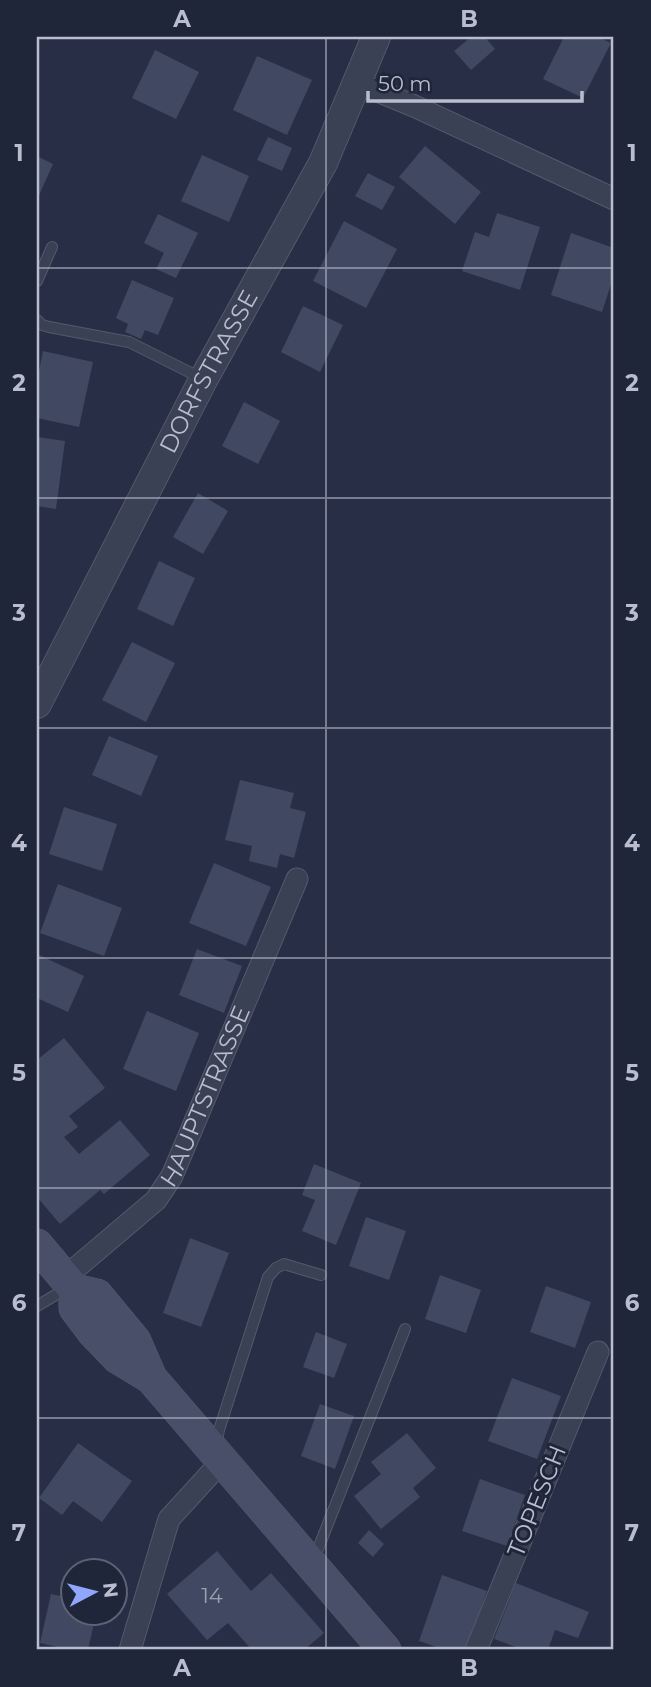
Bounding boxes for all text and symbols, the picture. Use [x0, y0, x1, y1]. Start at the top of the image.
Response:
text: A [172, 5, 191, 33]
text: B [460, 5, 478, 33]
scale bar [368, 60, 581, 104]
text: 50 m [378, 71, 432, 96]
text: 1 [14, 139, 24, 167]
text: 1 [627, 139, 637, 167]
street label: DORFSTRASSE [153, 285, 264, 458]
text: 2 [12, 369, 26, 397]
text: 2 [625, 369, 639, 397]
text: 3 [11, 599, 26, 627]
text: 3 [624, 599, 639, 627]
text: 4 [11, 829, 27, 857]
text: 4 [624, 829, 640, 857]
street label: HAUPTSTRASSE [154, 1001, 256, 1192]
text: 5 [12, 1059, 26, 1087]
text: 5 [625, 1059, 639, 1087]
text: 6 [12, 1289, 27, 1317]
text: 6 [625, 1289, 640, 1317]
street label: TOPESCH [501, 1441, 572, 1561]
text: 7 [12, 1519, 26, 1547]
text: 7 [625, 1519, 639, 1547]
north arrow [60, 1558, 130, 1628]
text: N [98, 1581, 123, 1599]
house number: 14 [201, 1583, 223, 1608]
text: A [172, 1654, 191, 1682]
text: B [460, 1654, 478, 1682]

